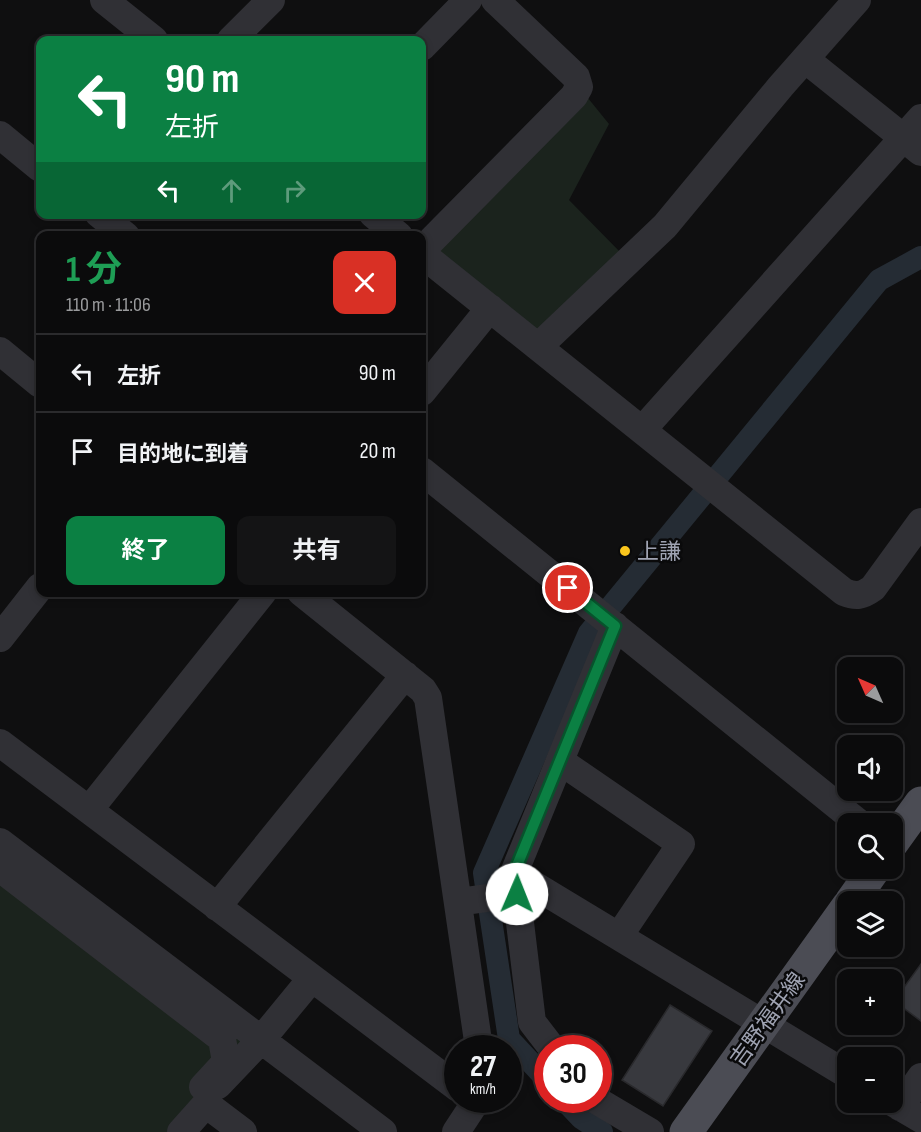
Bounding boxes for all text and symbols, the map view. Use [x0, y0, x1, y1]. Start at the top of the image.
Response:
text: 90 m [165, 54, 239, 105]
icon: left [66, 60, 144, 138]
text: 左折 [165, 112, 219, 144]
icon: left [152, 174, 185, 207]
icon: ahead [215, 174, 248, 207]
icon: right [278, 174, 311, 207]
text: 1 分 [66, 249, 122, 292]
button: close [333, 251, 396, 314]
text: 110 m · 11:06 [66, 293, 151, 317]
icon: left [66, 357, 99, 390]
text: 90 m [359, 360, 396, 387]
text: 左折 [117, 363, 161, 390]
icon: arrive [66, 435, 99, 468]
text: 20 m [360, 438, 396, 465]
text: 目的地に到着 [117, 441, 249, 468]
button: 終了 [66, 516, 225, 585]
button: 共有 [237, 516, 396, 585]
place label: 上謙 [637, 539, 681, 566]
marker: 上謙 [618, 544, 632, 558]
pin [542, 562, 593, 613]
icon: arrive [551, 571, 584, 604]
north arrow [837, 657, 903, 723]
map controls [837, 657, 903, 1113]
button: sound [837, 735, 903, 801]
button: search [837, 813, 903, 879]
position arrow [485, 862, 549, 926]
button: layers [837, 891, 903, 957]
street label: 吉野福井線 [725, 967, 811, 1072]
button: + [837, 969, 903, 1035]
speed limit sign: 30 [534, 1035, 612, 1113]
button: − [837, 1047, 903, 1113]
text: 27 [470, 1049, 496, 1085]
text: km/h [470, 1080, 496, 1099]

